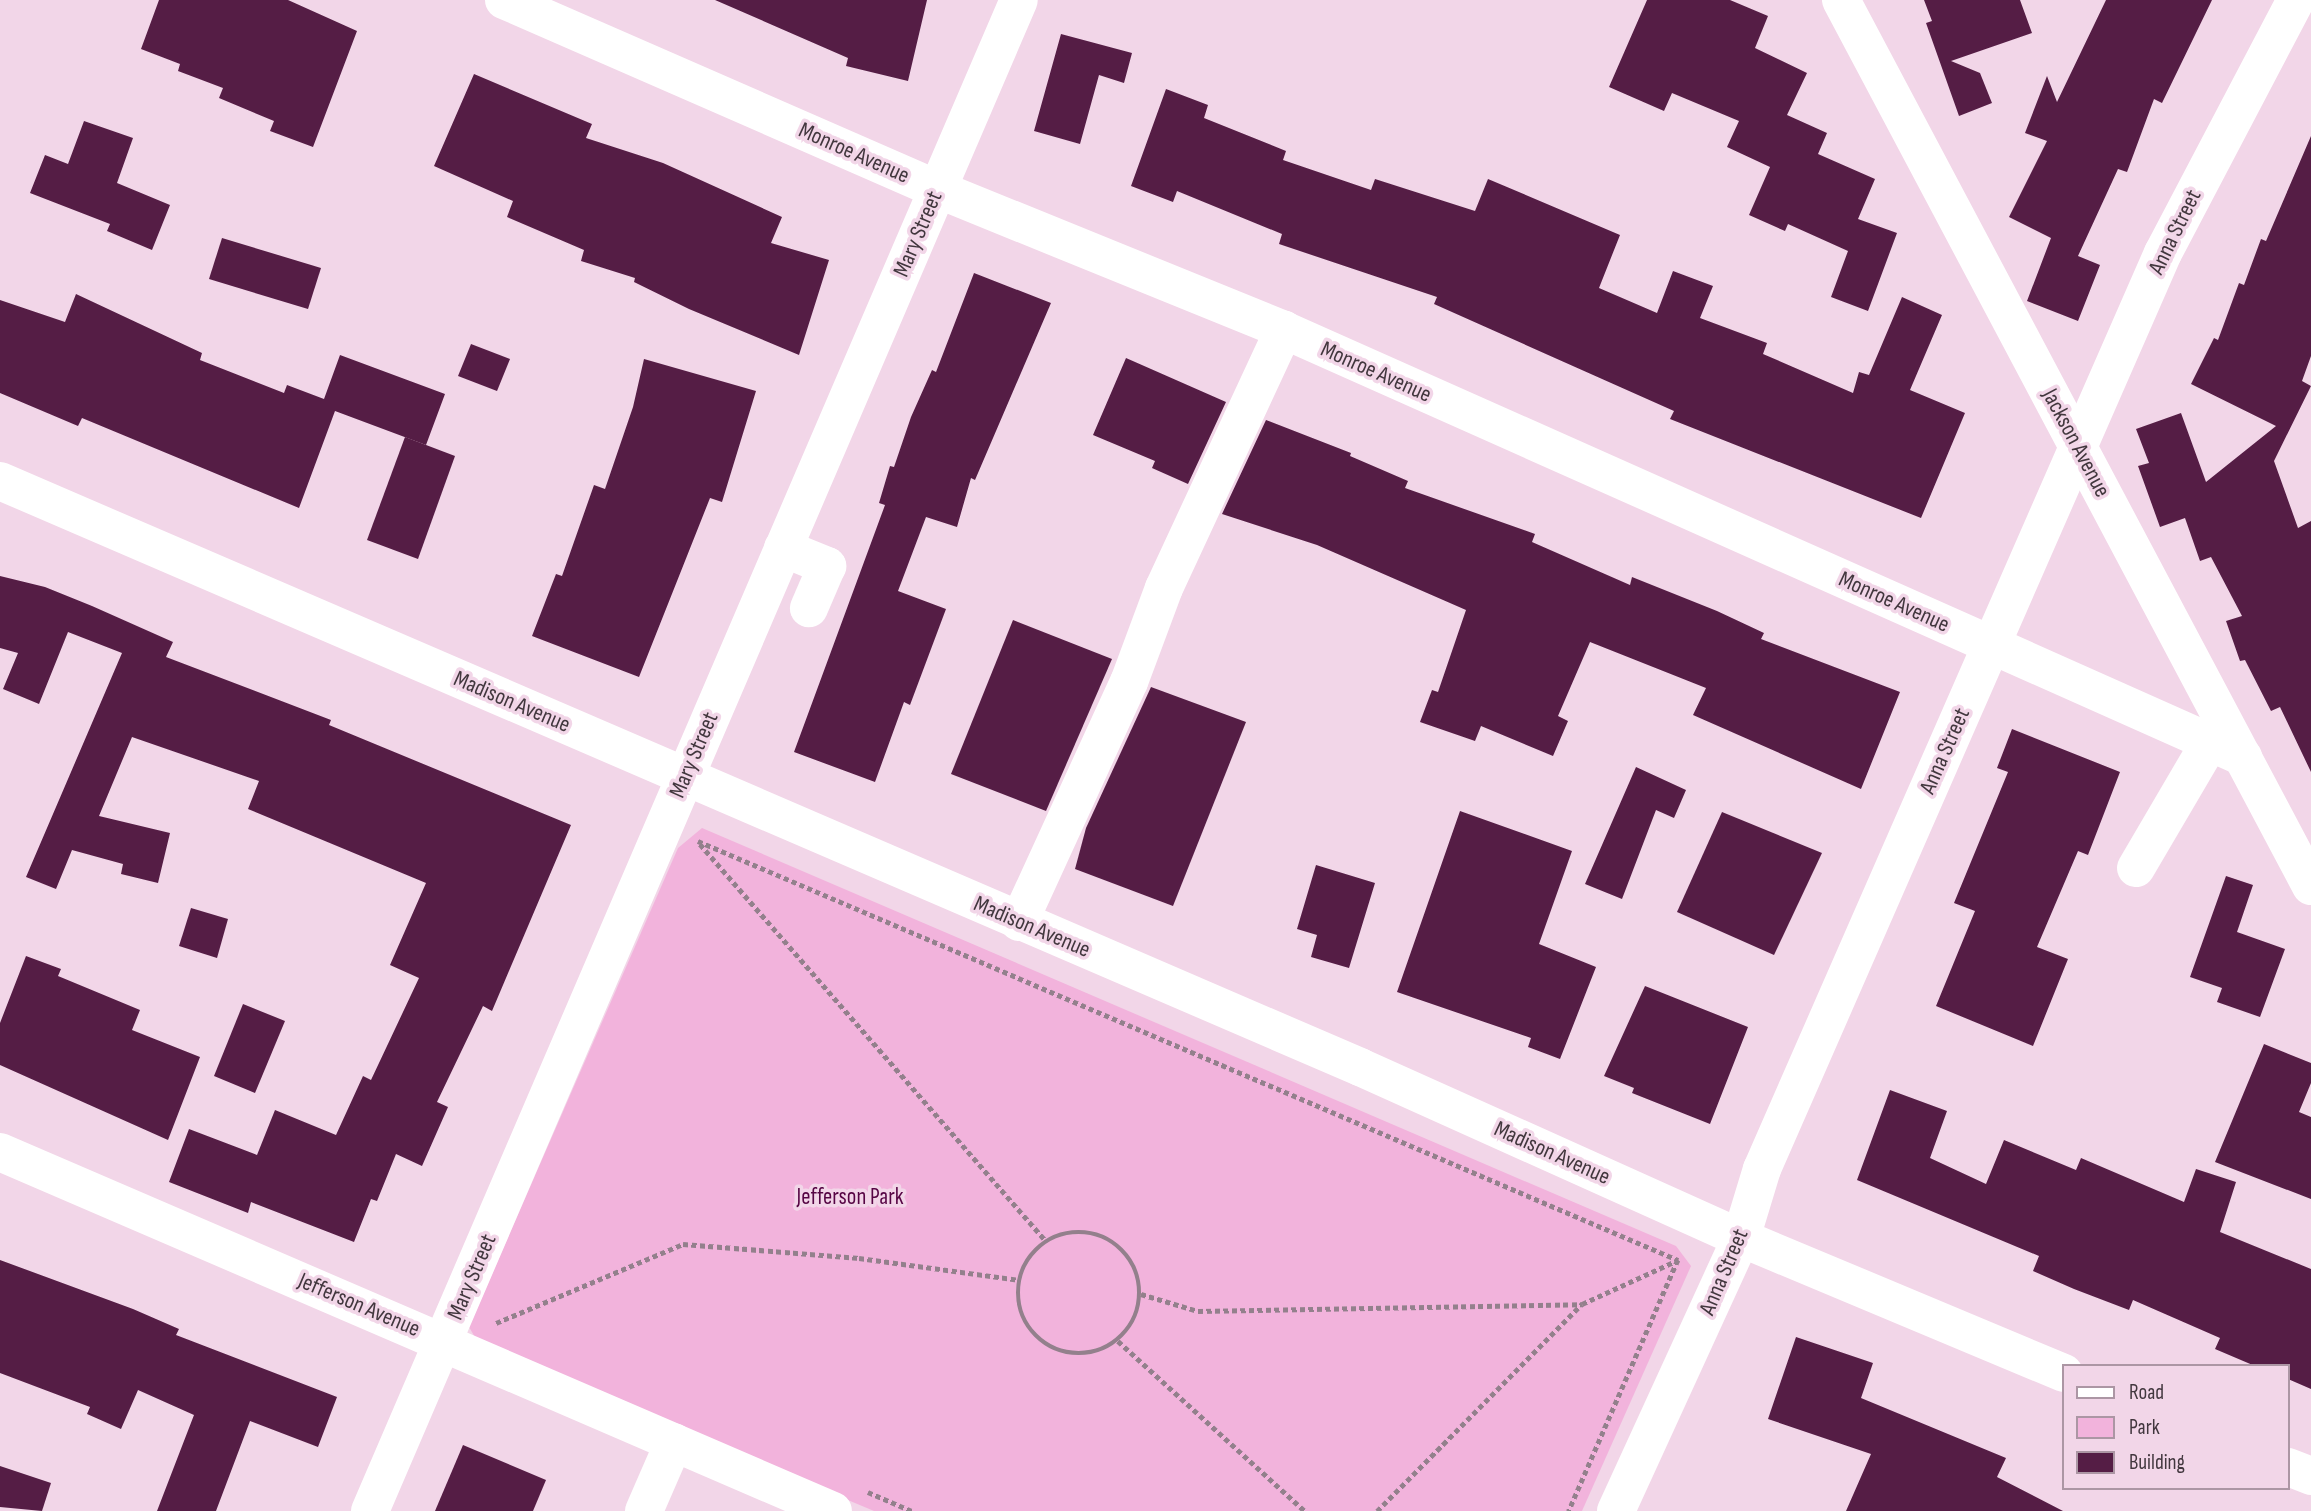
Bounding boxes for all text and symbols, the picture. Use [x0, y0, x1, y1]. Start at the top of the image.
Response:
street label: Monroe Avenue [795, 116, 913, 190]
street label: Anna Street [2143, 185, 2207, 279]
street label: Mary Street [888, 187, 948, 281]
street label: Monroe Avenue [1317, 335, 1435, 409]
street label: Jackson Avenue [2036, 384, 2116, 502]
street label: Monroe Avenue [1835, 565, 1953, 639]
street label: Madison Avenue [450, 665, 574, 739]
street label: Anna Street [1914, 704, 1976, 798]
street label: Mary Street [664, 708, 724, 802]
street label: Madison Avenue [970, 890, 1094, 964]
street label: Madison Avenue [1490, 1115, 1614, 1191]
park label: Jefferson Park [796, 1183, 904, 1211]
street label: Anna Street [1694, 1225, 1754, 1319]
street label: Mary Street [442, 1230, 502, 1324]
street label: Jefferson Avenue [294, 1267, 424, 1343]
legend [2062, 1364, 2290, 1490]
text: Road [2129, 1380, 2164, 1405]
text: Park [2129, 1415, 2160, 1440]
text: Building [2129, 1450, 2185, 1475]

